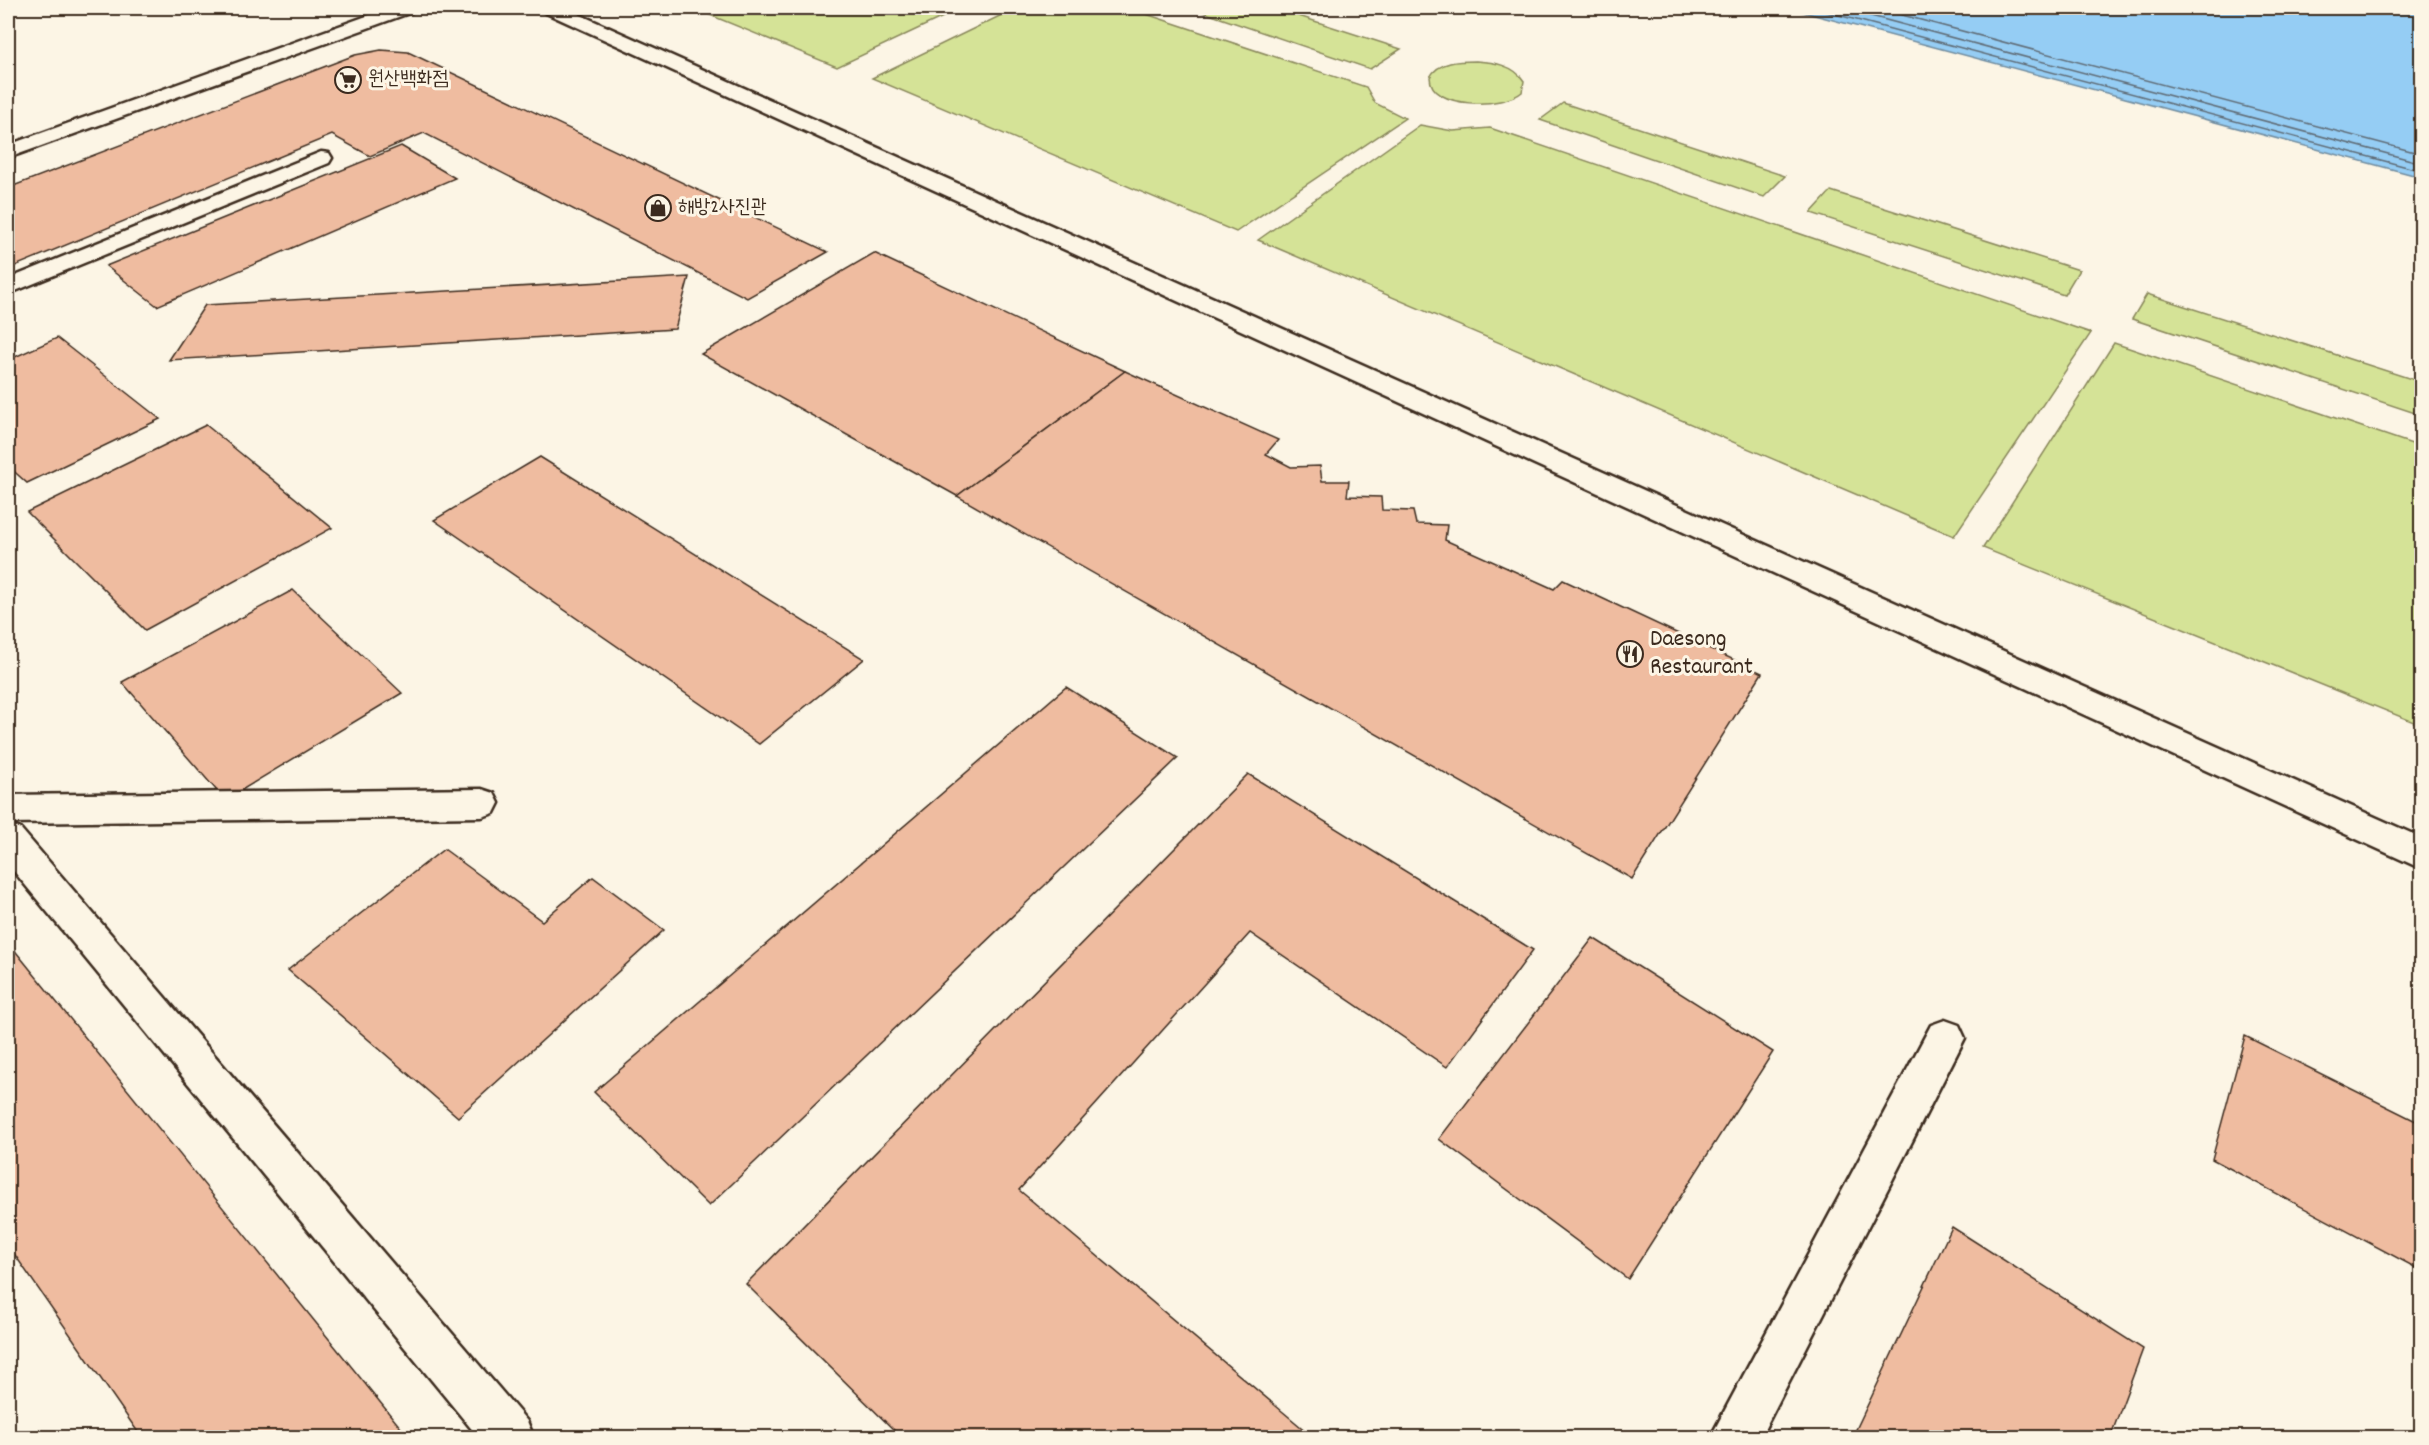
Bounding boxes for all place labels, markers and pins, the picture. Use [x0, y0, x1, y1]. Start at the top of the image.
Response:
supermarket icon: 원산백화점 [333, 65, 363, 95]
place label: 원산백화점 [368, 66, 448, 94]
shop icon: 해방2사진관 [643, 193, 673, 223]
place label: 해방2사진관 [678, 194, 767, 222]
place label: Daesong Restaurant [1650, 623, 1753, 685]
restaurant icon: Daesong Restaurant [1615, 639, 1645, 669]

